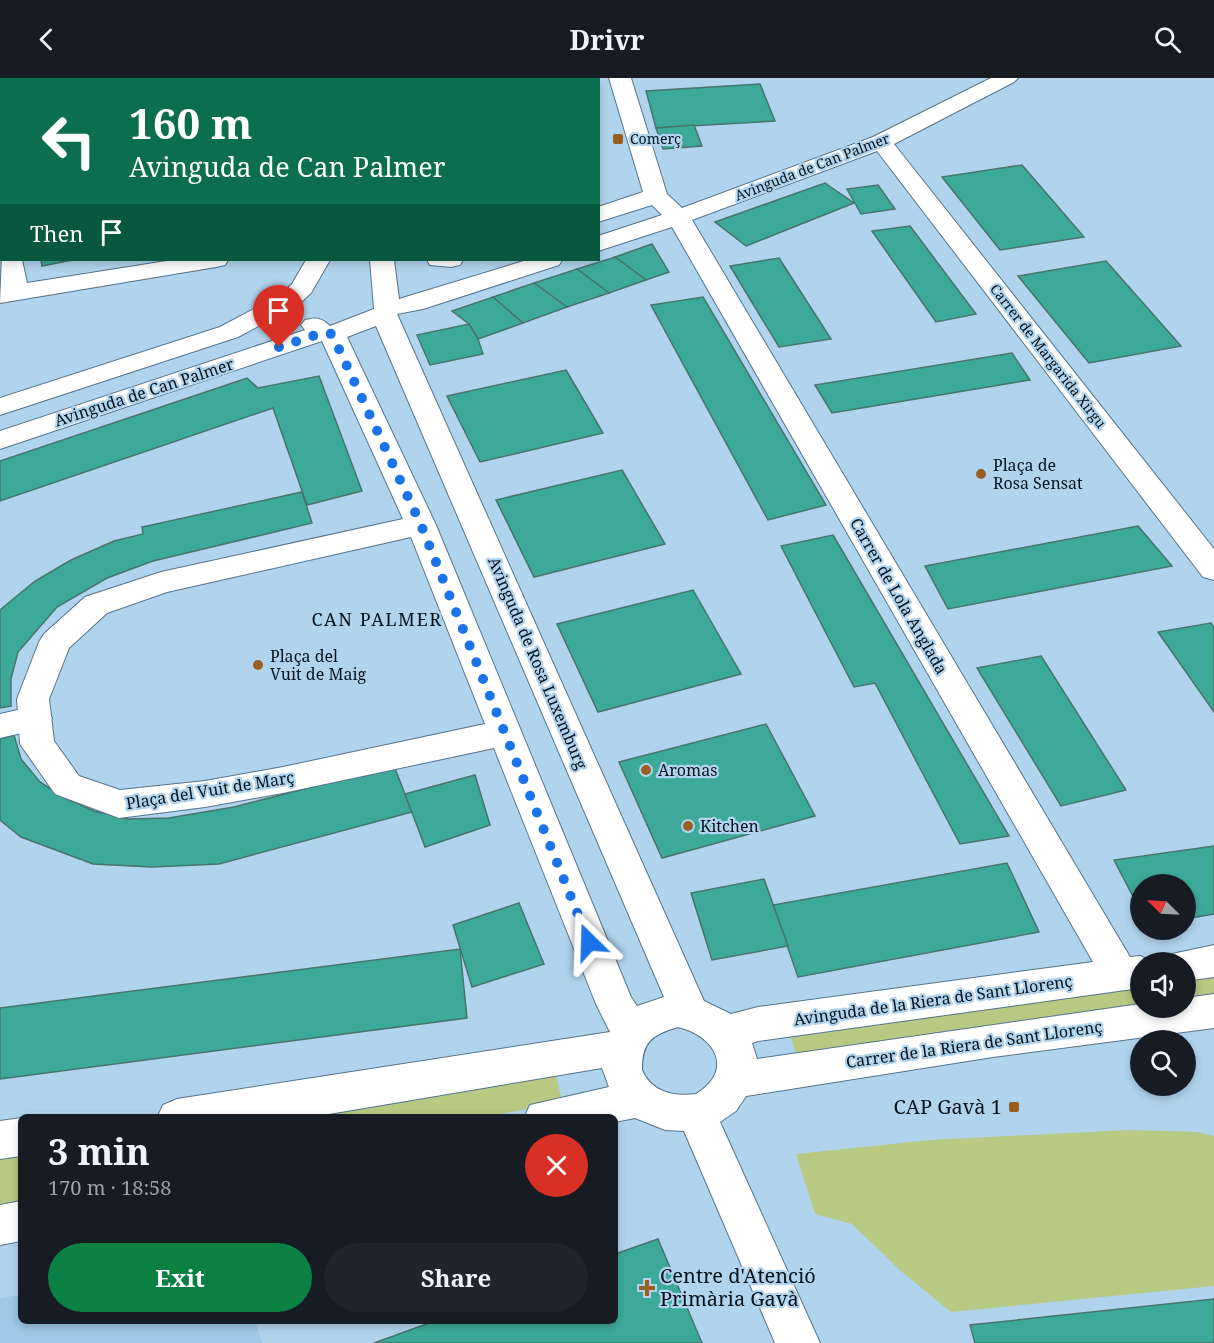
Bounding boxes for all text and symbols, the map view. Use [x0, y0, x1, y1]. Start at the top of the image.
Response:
text: Drivr [570, 21, 644, 58]
icon: back [30, 23, 63, 56]
icon: search [1151, 23, 1184, 56]
text: 160 m [129, 94, 253, 151]
icon: left [30, 102, 108, 180]
street label: Avinguda de Can Palmer [732, 128, 892, 205]
place label: Comerç [630, 129, 681, 148]
marker: Comerç [611, 132, 625, 146]
text: Avinguda de Can Palmer [129, 148, 445, 185]
icon: arrive [95, 216, 128, 249]
text: Then [30, 218, 83, 248]
street label: Carrer de Margarida Xirgu [986, 280, 1111, 432]
pin [253, 285, 304, 347]
icon: arrive [262, 294, 295, 327]
street label: Avinguda de Can Palmer [51, 352, 237, 431]
place label: Plaça de Rosa Sensat [993, 454, 1083, 494]
marker: Plaça de Rosa Sensat [974, 467, 988, 481]
street label: Carrer de Lola Anglada [845, 514, 953, 678]
street label: Avinguda de Rosa Luxemburg [483, 553, 593, 773]
district label: CAN PALMER [312, 607, 442, 631]
place label: Plaça del Vuit de Maig [270, 645, 367, 685]
marker: Plaça del Vuit de Maig [251, 658, 265, 672]
place label: Aromas [658, 759, 717, 781]
marker: Aromas [639, 763, 653, 777]
street label: Plaça del Vuit de Març [124, 766, 296, 814]
place label: Kitchen [700, 815, 759, 837]
marker: Kitchen [681, 819, 695, 833]
north arrow [1130, 874, 1196, 940]
map controls [1130, 874, 1196, 1096]
position arrow [557, 910, 621, 974]
button: sound [1130, 952, 1196, 1018]
street label: Avinguda de la Riera de Sant Llorenç [792, 970, 1074, 1030]
street label: Carrer de la Riera de Sant Llorenç [845, 1015, 1104, 1073]
button: search [1130, 1030, 1196, 1096]
place label: CAP Gavà 1 [894, 1093, 1002, 1120]
marker: CAP Gavà 1 [1007, 1100, 1021, 1114]
text: 3 min [48, 1127, 150, 1176]
button: close [525, 1134, 588, 1197]
text: 170 m · 18:58 [48, 1174, 171, 1201]
button: Exit [48, 1243, 312, 1312]
button: Share [324, 1243, 588, 1312]
place label: Centre d'Atenció Primària Gavà [660, 1262, 816, 1312]
marker: Centre d'Atenció Primària Gavà [638, 1279, 656, 1297]

